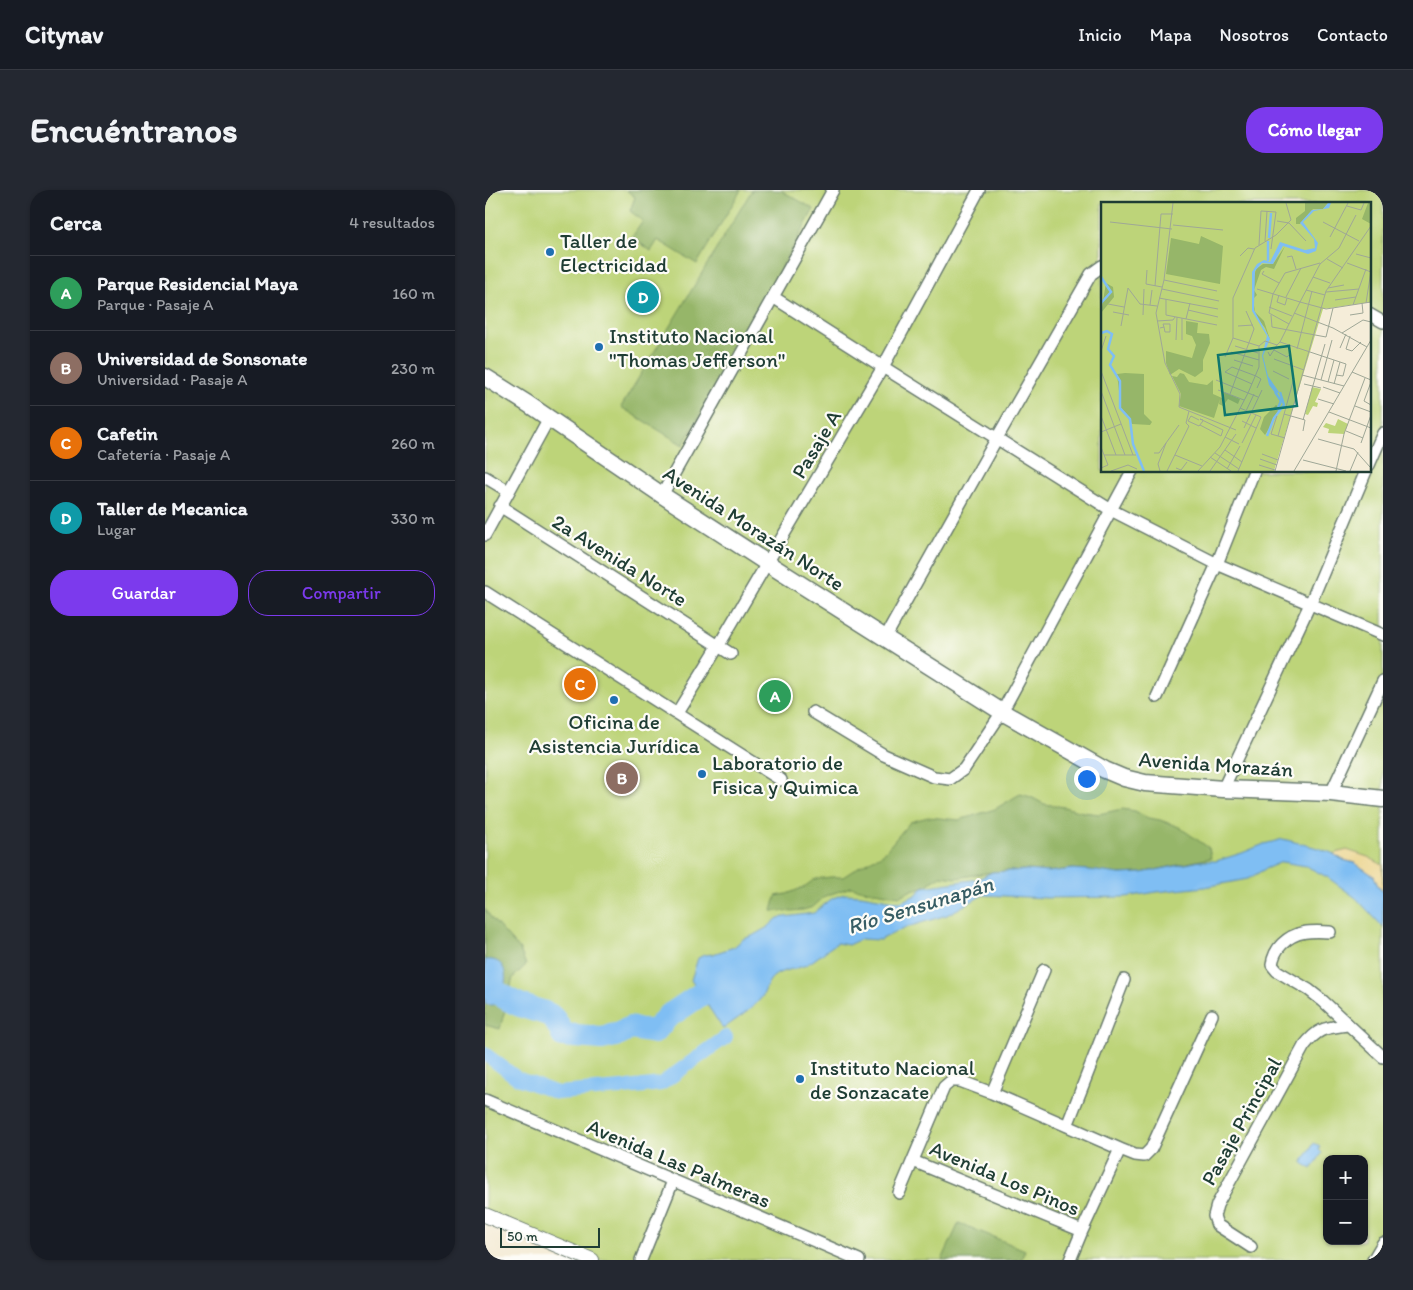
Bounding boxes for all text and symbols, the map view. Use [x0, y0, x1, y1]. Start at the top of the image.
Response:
text: Citynav [25, 20, 103, 49]
text: Inicio [1078, 24, 1122, 46]
text: Mapa [1150, 24, 1192, 46]
text: Nosotros [1220, 24, 1289, 46]
text: Contacto [1317, 24, 1388, 46]
button: Cómo llegar [1246, 107, 1383, 153]
text: Encuéntranos [30, 109, 238, 151]
inset map [1101, 202, 1371, 472]
text: Cerca [50, 210, 102, 235]
text: 4 resultados [349, 213, 435, 232]
place label: Taller de Electricidad [560, 228, 668, 277]
marker: Taller de Electricidad [544, 246, 556, 258]
text: Parque Residencial Maya [97, 272, 298, 295]
pin: D [627, 278, 659, 316]
text: A [61, 284, 71, 303]
text: 160 m [392, 284, 435, 303]
text: Parque · Pasaje A [97, 295, 213, 314]
place label: Instituto Nacional "Thomas Jefferson" [609, 323, 786, 372]
marker: Instituto Nacional "Thomas Jefferson" [593, 341, 605, 353]
text: Universidad de Sonsonate [97, 347, 307, 370]
text: B [61, 359, 71, 378]
text: 230 m [391, 359, 435, 378]
text: Universidad · Pasaje A [97, 370, 247, 389]
street label: Pasaje A [786, 405, 846, 483]
text: Cafetin [97, 422, 158, 445]
text: C [61, 434, 71, 453]
text: 260 m [391, 434, 435, 453]
text: Cafetería · Pasaje A [97, 445, 230, 464]
street label: Avenida Morazán Norte [659, 460, 849, 596]
text: Taller de Mecanica [97, 497, 248, 520]
text: D [61, 509, 71, 528]
text: 330 m [391, 509, 435, 528]
street label: 2a Avenida Norte [548, 509, 692, 611]
text: Lugar [97, 520, 136, 539]
button: Guardar [50, 570, 238, 616]
button: Compartir [248, 570, 435, 616]
pin: C [564, 665, 596, 703]
pin: A [759, 677, 791, 715]
marker: Oficina de Asistencia Jurídica [608, 694, 620, 706]
place label: Oficina de Asistencia Jurídica [529, 709, 699, 758]
street label: Avenida Morazán [1138, 746, 1294, 782]
place label: Laboratorio de Fisica y Quimica [712, 750, 858, 799]
pin: B [606, 759, 638, 797]
your location [1074, 766, 1100, 792]
marker: Laboratorio de Fisica y Quimica [696, 768, 708, 780]
water label: Río Sensunapán [844, 870, 996, 940]
street label: Pasaje Principal [1196, 1053, 1286, 1189]
place label: Instituto Nacional de Sonzacate [810, 1055, 975, 1104]
marker: Instituto Nacional de Sonzacate [794, 1073, 806, 1085]
street label: Avenida Las Palmeras [584, 1113, 774, 1213]
street label: Avenida Los Pinos [926, 1135, 1084, 1221]
map controls [1323, 1155, 1368, 1245]
button: + [1323, 1155, 1368, 1200]
button: − [1323, 1200, 1368, 1245]
scale bar [500, 1225, 600, 1248]
text: 50 m [507, 1228, 538, 1245]

